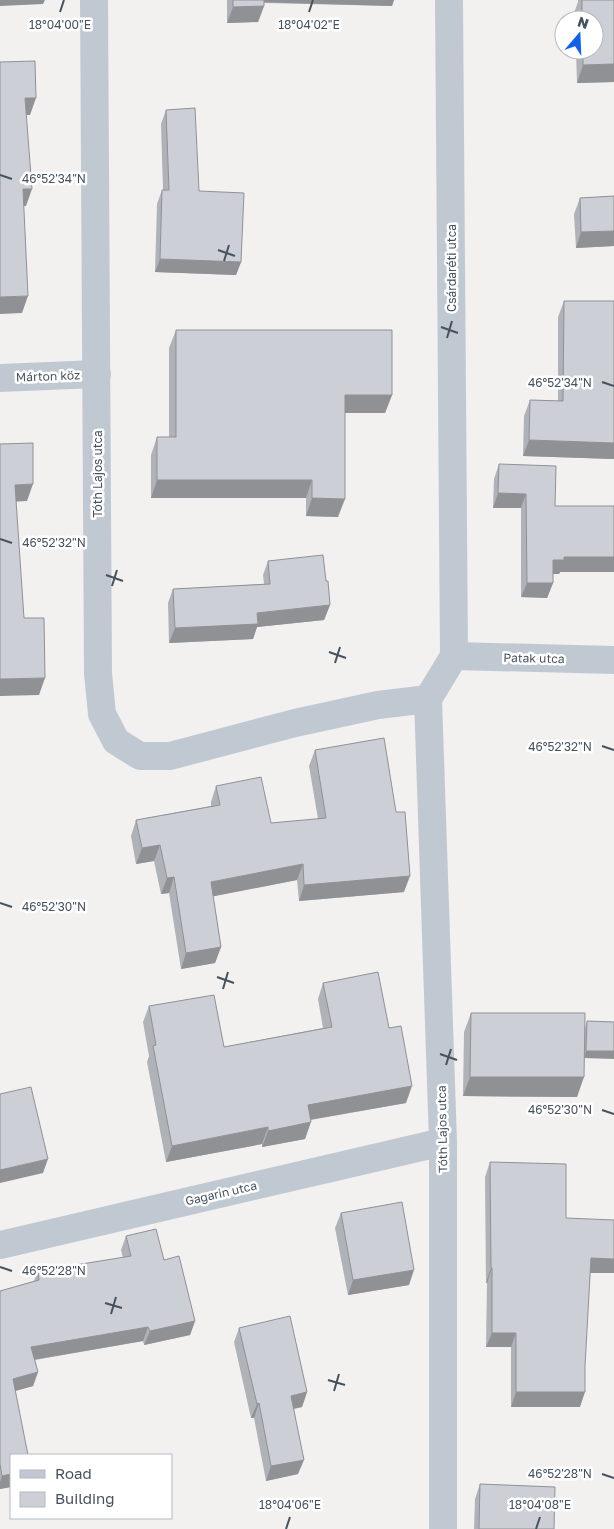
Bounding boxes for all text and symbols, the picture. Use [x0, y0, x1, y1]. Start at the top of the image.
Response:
north arrow [554, 10, 604, 60]
text: N [576, 12, 591, 32]
text: 18°04'00"E [29, 17, 91, 32]
text: 18°04'02"E [278, 17, 340, 32]
text: 46°52'34"N [22, 171, 86, 186]
street label: Csárdaréti utca [444, 224, 459, 312]
street label: Márton köz [16, 367, 80, 385]
text: 46°52'34"N [528, 375, 592, 390]
street label: Tóth Lajos utca [90, 430, 105, 518]
text: 46°52'32"N [22, 535, 86, 550]
street label: Patak utca [503, 650, 565, 666]
text: 46°52'32"N [528, 739, 592, 754]
text: 46°52'30"N [22, 899, 86, 914]
street label: Tóth Lajos utca [434, 1085, 450, 1173]
text: 46°52'30"N [528, 1102, 592, 1117]
street label: Gagarin utca [184, 1177, 258, 1209]
text: 46°52'28"N [22, 1263, 86, 1278]
legend [10, 1454, 172, 1519]
text: Road [55, 1464, 92, 1482]
text: 46°52'28"N [528, 1466, 592, 1481]
text: Building [55, 1489, 115, 1507]
text: 18°04'06"E [259, 1497, 321, 1512]
text: 18°04'08"E [509, 1497, 571, 1512]

